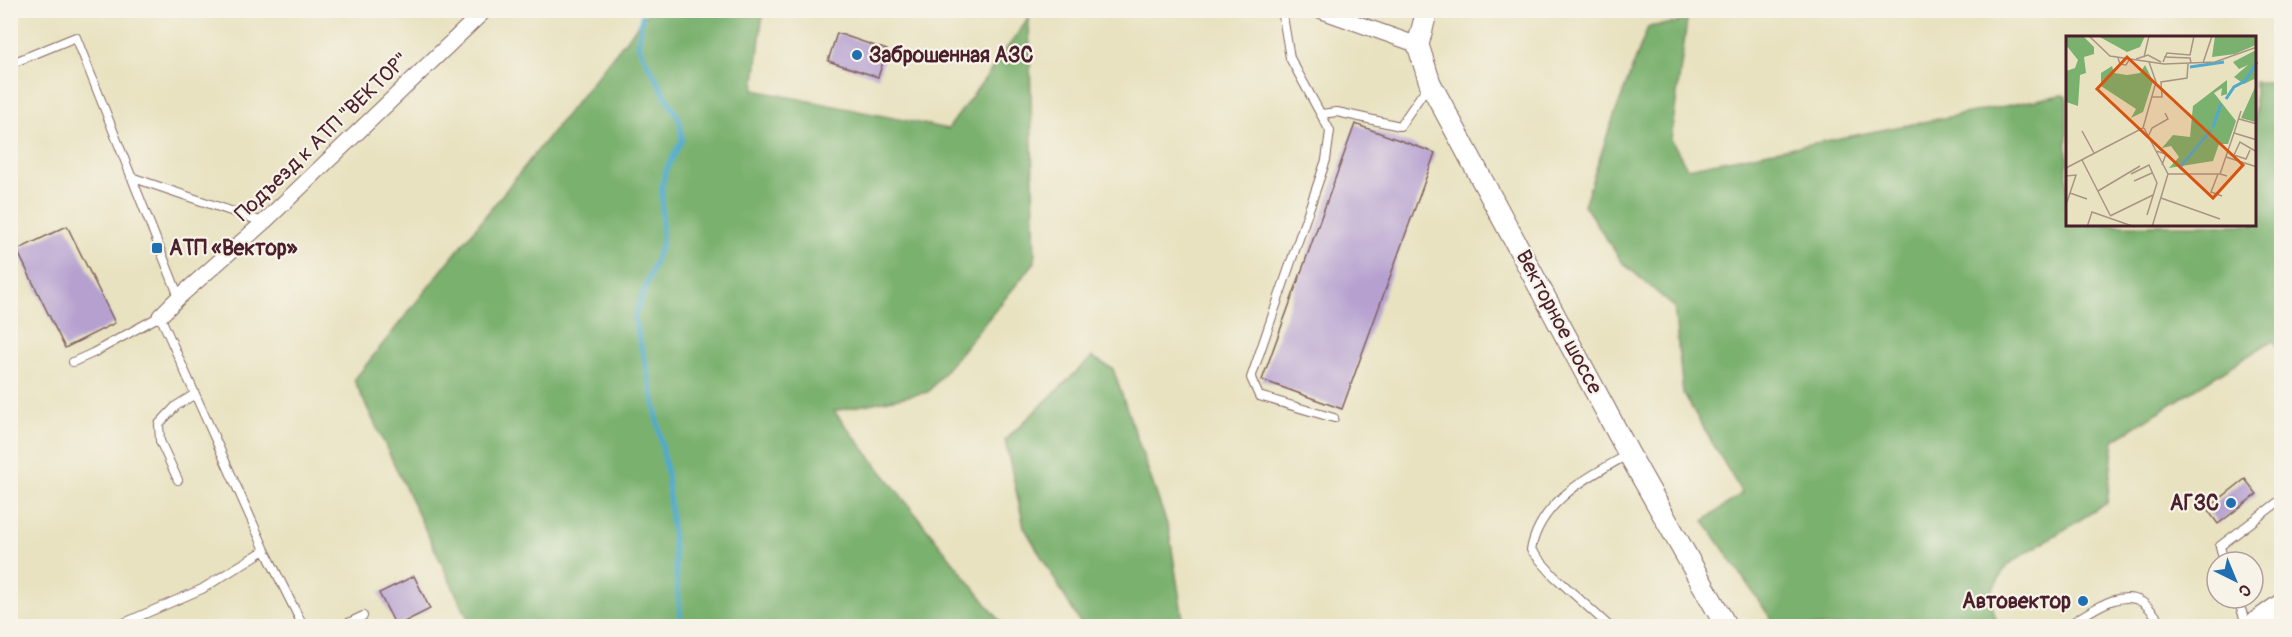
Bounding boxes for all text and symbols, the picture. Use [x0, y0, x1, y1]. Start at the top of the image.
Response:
inset map [2066, 36, 2256, 226]
place label: Заброшенная АЗС [869, 42, 1034, 69]
street label: Подъезд к АТП "ВЕКТОР" [229, 47, 415, 227]
marker: Заброшенная АЗС [850, 48, 864, 62]
place label: АТП «Вектор» [169, 235, 298, 262]
marker: АТП «Вектор» [150, 241, 164, 255]
street label: Векторное шоссе [1510, 245, 1609, 399]
place label: АГЗС [2170, 490, 2219, 517]
marker: АГЗС [2224, 496, 2238, 510]
north arrow [2205, 550, 2265, 610]
text: С [2234, 580, 2255, 601]
place label: Автовектор [1962, 588, 2071, 615]
marker: Автовектор [2076, 594, 2090, 608]

